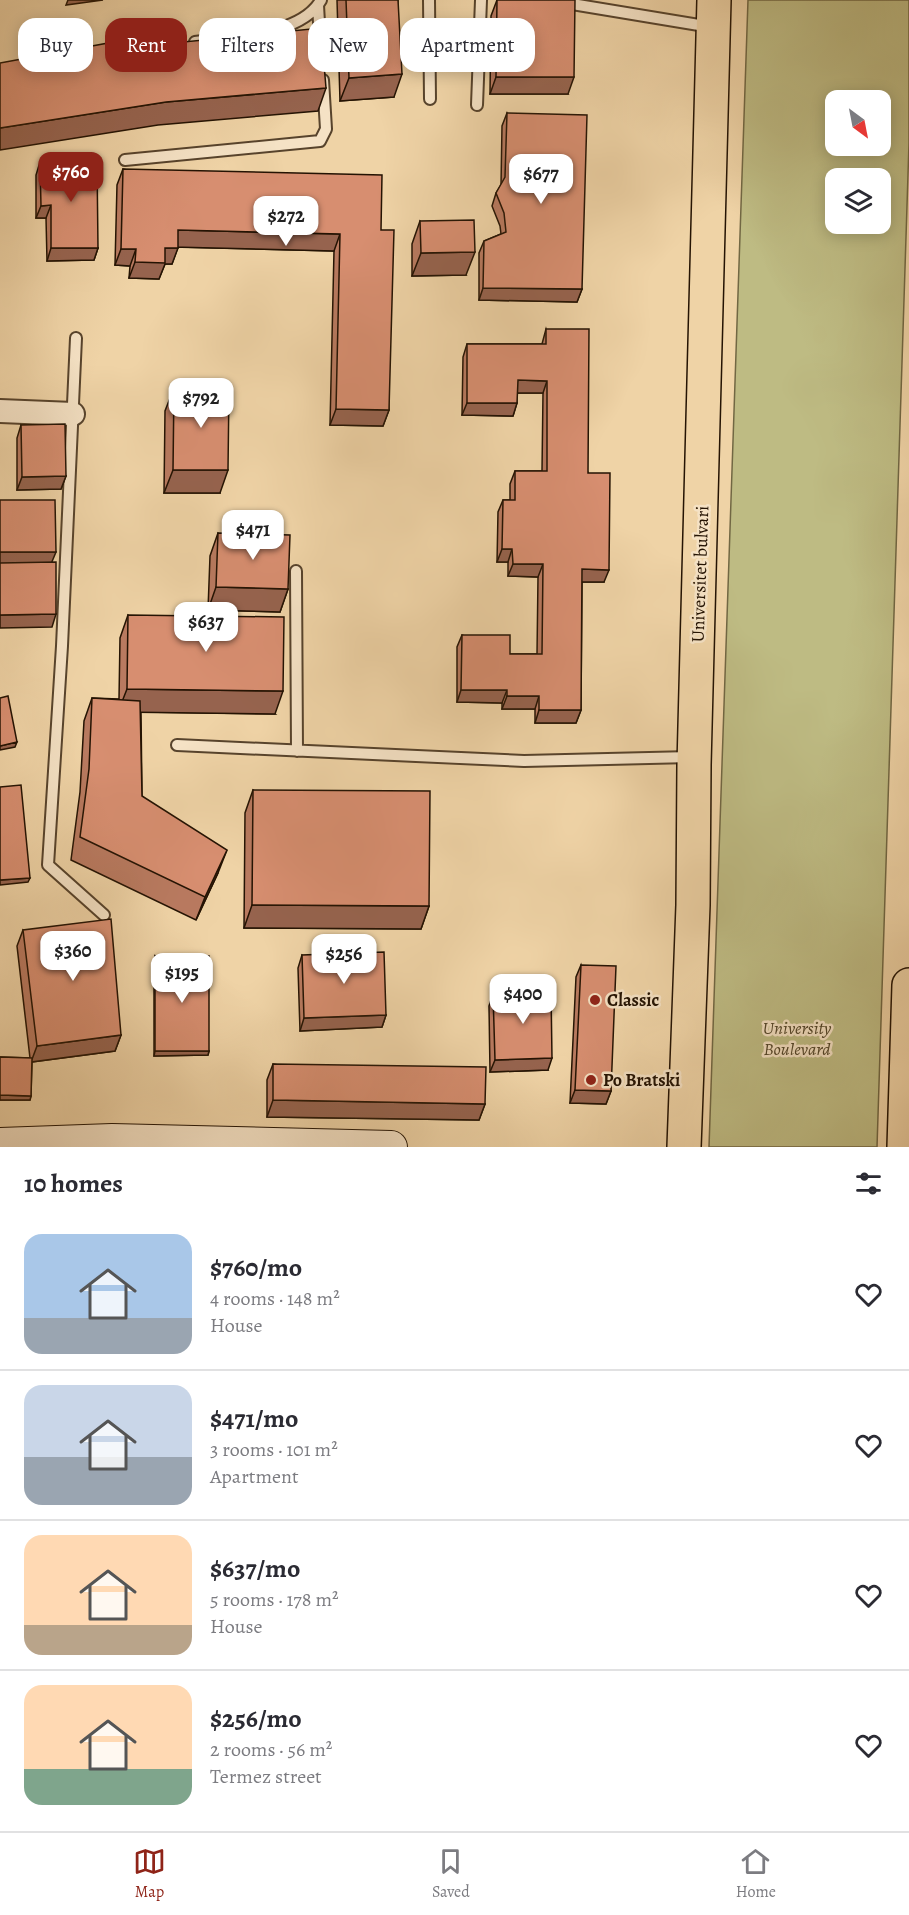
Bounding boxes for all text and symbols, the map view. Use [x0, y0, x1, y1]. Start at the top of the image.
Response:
chip: Buy [18, 18, 93, 72]
chip: Rent [105, 18, 187, 72]
chip: Filters [199, 18, 296, 72]
chip: New [308, 18, 388, 72]
chip: Apartment [400, 18, 535, 72]
north arrow [825, 90, 891, 156]
map controls [825, 90, 891, 234]
pin: $760 [35, 152, 107, 203]
pin: $677 [505, 154, 577, 205]
text: $760 [52, 158, 90, 185]
text: $677 [523, 160, 559, 187]
button: layers [825, 168, 891, 234]
pin: $272 [250, 196, 322, 247]
text: $272 [267, 202, 305, 229]
pin: $792 [165, 378, 237, 429]
text: $792 [183, 384, 219, 411]
street label: Universitet bulvari [686, 505, 714, 643]
pin: $471 [217, 510, 289, 561]
text: $471 [236, 516, 270, 543]
pin: $637 [170, 602, 242, 653]
text: $637 [188, 608, 224, 635]
pin: $360 [37, 931, 109, 982]
pin: $256 [308, 934, 380, 985]
text: $360 [54, 937, 92, 964]
text: $256 [326, 940, 362, 967]
pin: $195 [146, 953, 218, 1004]
text: $195 [165, 959, 199, 986]
pin: $400 [487, 974, 559, 1025]
text: $400 [504, 980, 542, 1007]
place label: Classic [607, 988, 660, 1012]
marker: Classic [588, 993, 602, 1007]
park label: University Boulevard [763, 1016, 832, 1061]
place label: Po Bratski [603, 1068, 680, 1092]
marker: Po Bratski [584, 1073, 598, 1087]
text: 10 homes [24, 1166, 123, 1201]
icon: filters [852, 1167, 885, 1200]
text: $760/mo [210, 1250, 302, 1285]
icon: home [72, 1258, 144, 1330]
icon: heart [852, 1278, 885, 1311]
text: 4 rooms · 148 m² [210, 1285, 340, 1312]
text: House [210, 1312, 262, 1339]
text: $471/mo [210, 1401, 299, 1436]
icon: home [72, 1409, 144, 1481]
icon: heart [852, 1429, 885, 1462]
text: 3 rooms · 101 m² [210, 1436, 338, 1463]
text: Apartment [210, 1463, 299, 1490]
text: $637/mo [210, 1551, 300, 1586]
icon: home [72, 1559, 144, 1631]
icon: heart [852, 1579, 885, 1612]
text: 5 rooms · 178 m² [210, 1586, 339, 1613]
text: House [210, 1613, 262, 1640]
text: $256/mo [210, 1701, 302, 1736]
icon: home [72, 1709, 144, 1781]
icon: heart [852, 1729, 885, 1762]
text: 2 rooms · 56 m² [210, 1736, 332, 1763]
text: Termez street [210, 1763, 322, 1790]
tab: Map [133, 1845, 166, 1903]
tab: Saved [432, 1845, 470, 1903]
tab: Home [736, 1845, 776, 1903]

